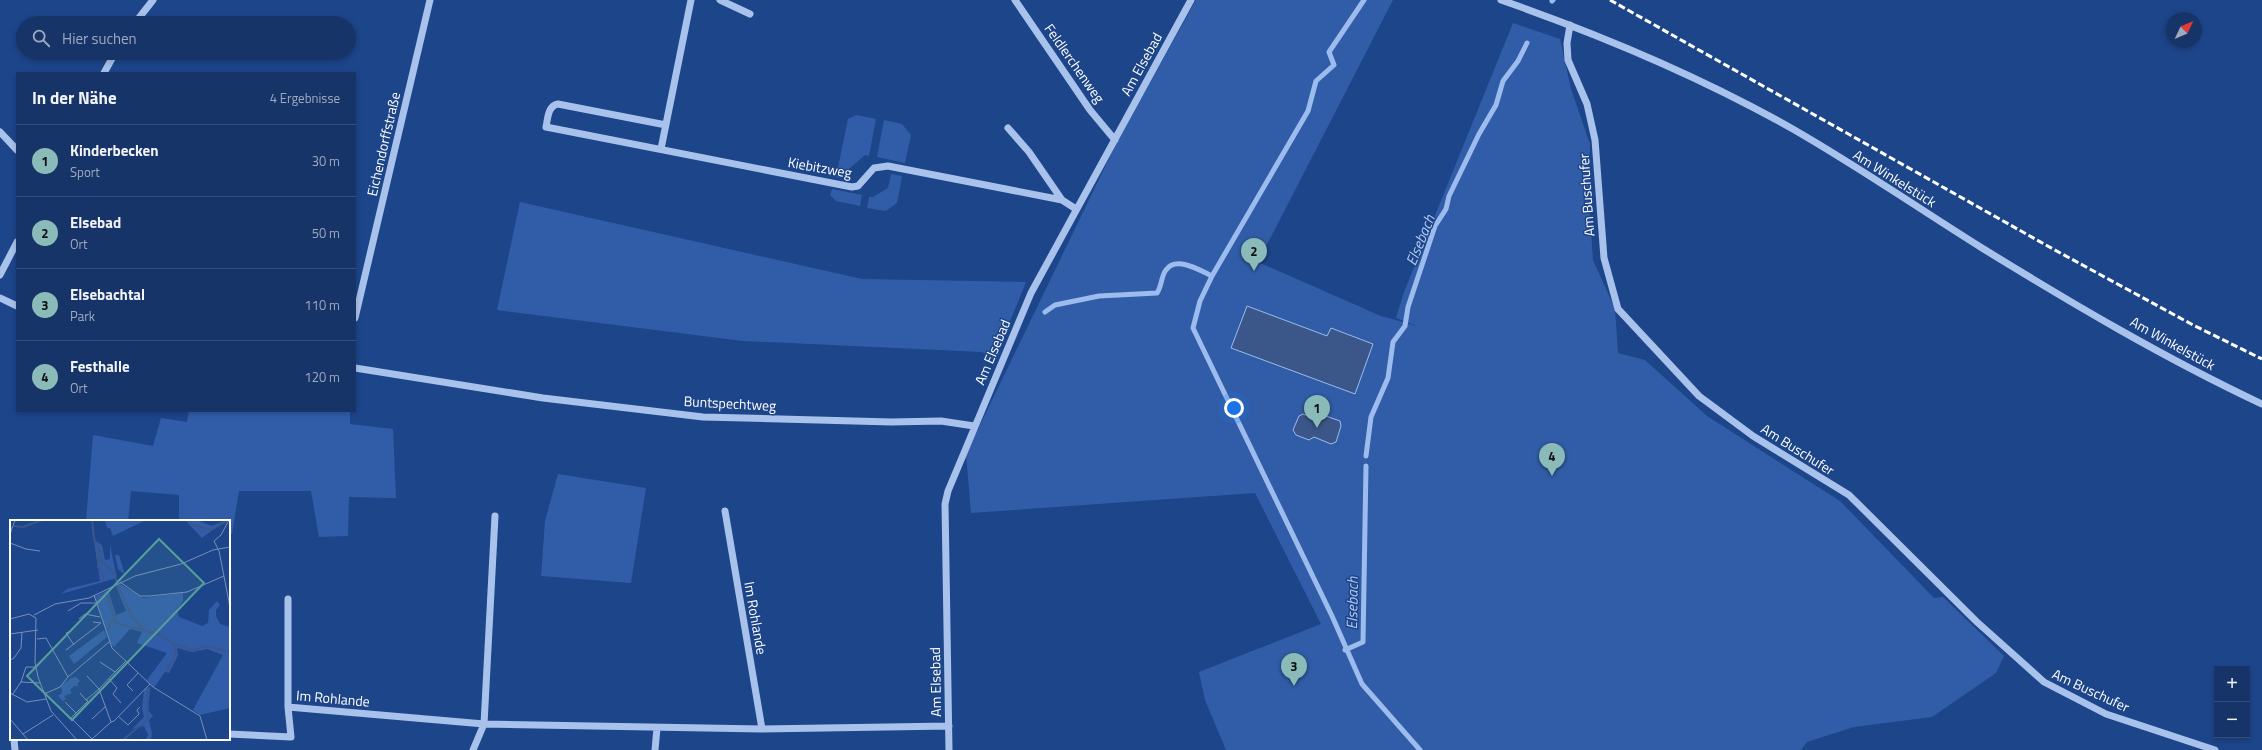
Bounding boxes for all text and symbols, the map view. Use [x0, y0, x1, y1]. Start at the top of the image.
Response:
north arrow [2166, 12, 2202, 48]
search box [16, 16, 356, 60]
street label: Feldlerchenweg [1040, 19, 1110, 107]
icon: search [30, 27, 52, 49]
text: Hier suchen [62, 27, 137, 50]
street label: Am Elsebad [1115, 29, 1167, 99]
text: In der Nähe [32, 85, 117, 111]
text: 4 Ergebnisse [270, 88, 340, 108]
street label: Eichendorffstraße [361, 90, 405, 198]
text: Kinderbecken [70, 139, 159, 162]
street label: Am Winkelstück [1849, 144, 1941, 212]
text: 1 [41, 151, 49, 171]
text: 30 m [312, 151, 340, 171]
street label: Kiebitzweg [786, 151, 854, 183]
street label: Am Buschufer [1573, 153, 1599, 237]
text: Sport [70, 162, 100, 182]
text: Elsebad [70, 211, 121, 234]
water label: Elsebach [1399, 211, 1441, 269]
text: 2 [41, 223, 49, 243]
text: 50 m [312, 223, 340, 243]
text: Ort [70, 234, 88, 254]
pin: 2 [1241, 238, 1267, 271]
text: Elsebachtal [70, 283, 145, 306]
text: 3 [41, 295, 49, 315]
text: 110 m [304, 295, 340, 315]
text: Park [70, 306, 95, 326]
street label: Am Winkelstück [2127, 311, 2220, 375]
street label: Am Elsebad [969, 316, 1015, 388]
text: Festhalle [70, 355, 130, 378]
text: 4 [41, 367, 49, 387]
text: 120 m [304, 367, 340, 387]
text: Ort [70, 378, 88, 398]
street label: Buntspechtweg [683, 390, 777, 416]
pin: 1 [1304, 395, 1330, 428]
your location [1224, 398, 1244, 418]
street label: Am Buschufer [1757, 418, 1839, 480]
pin: 4 [1539, 443, 1565, 476]
inset map [10, 520, 230, 740]
water label: Elsebach [1340, 576, 1364, 630]
street label: Im Rohlande [739, 580, 773, 656]
street label: Am Elsebad [924, 647, 946, 717]
pin: 3 [1281, 653, 1307, 686]
street label: Am Buschufer [2049, 663, 2133, 717]
map controls [2214, 666, 2250, 738]
button: + [2214, 666, 2250, 702]
street label: Im Rohlande [295, 684, 371, 712]
button: − [2214, 702, 2250, 738]

